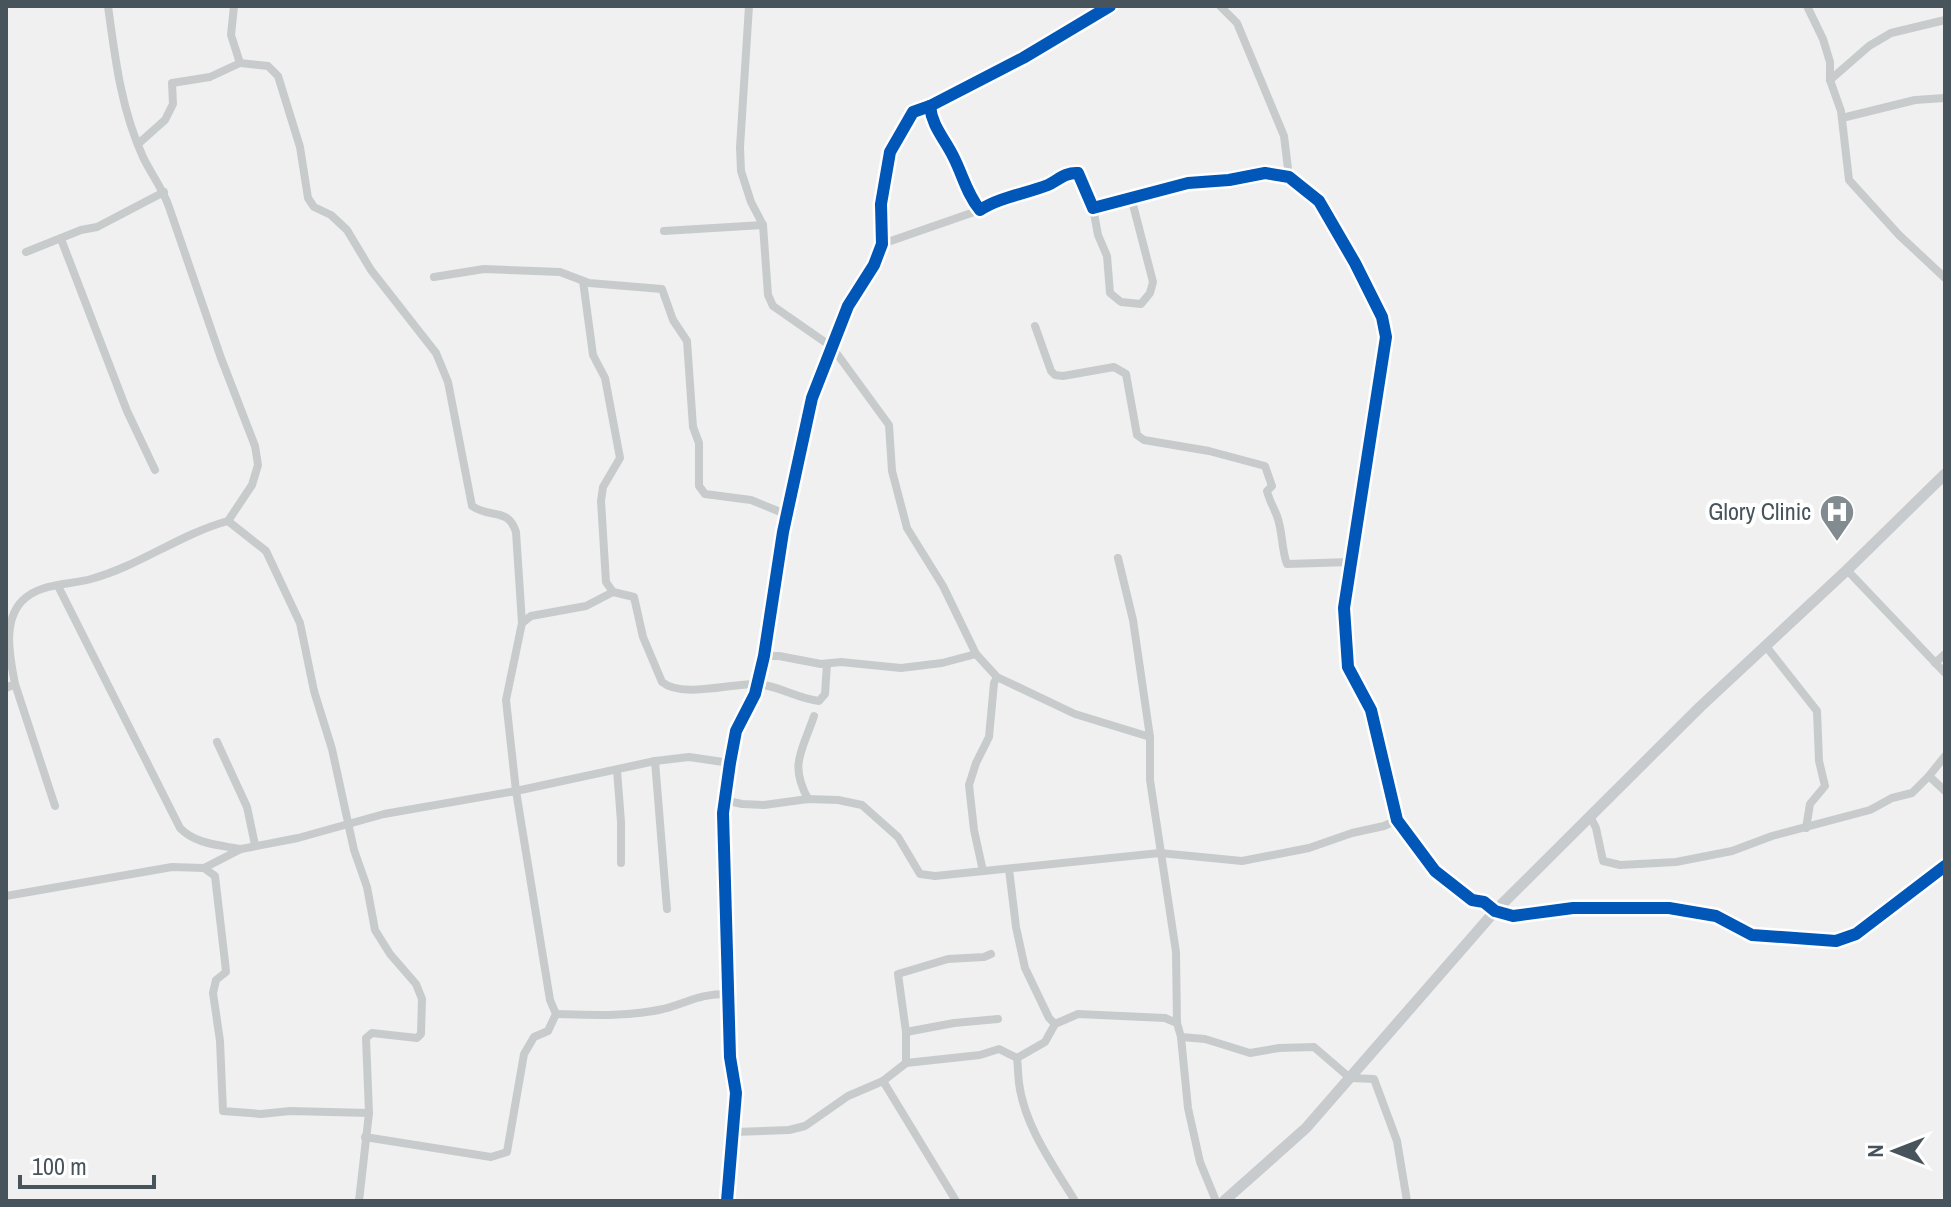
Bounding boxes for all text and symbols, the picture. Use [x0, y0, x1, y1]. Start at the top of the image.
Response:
hospital icon: Glory Clinic [1818, 493, 1856, 543]
place label: Glory Clinic [1708, 495, 1811, 527]
north arrow [1855, 1111, 1935, 1191]
scale bar [20, 1139, 154, 1189]
text: N [1860, 1144, 1890, 1158]
text: 100 m [32, 1150, 87, 1182]

